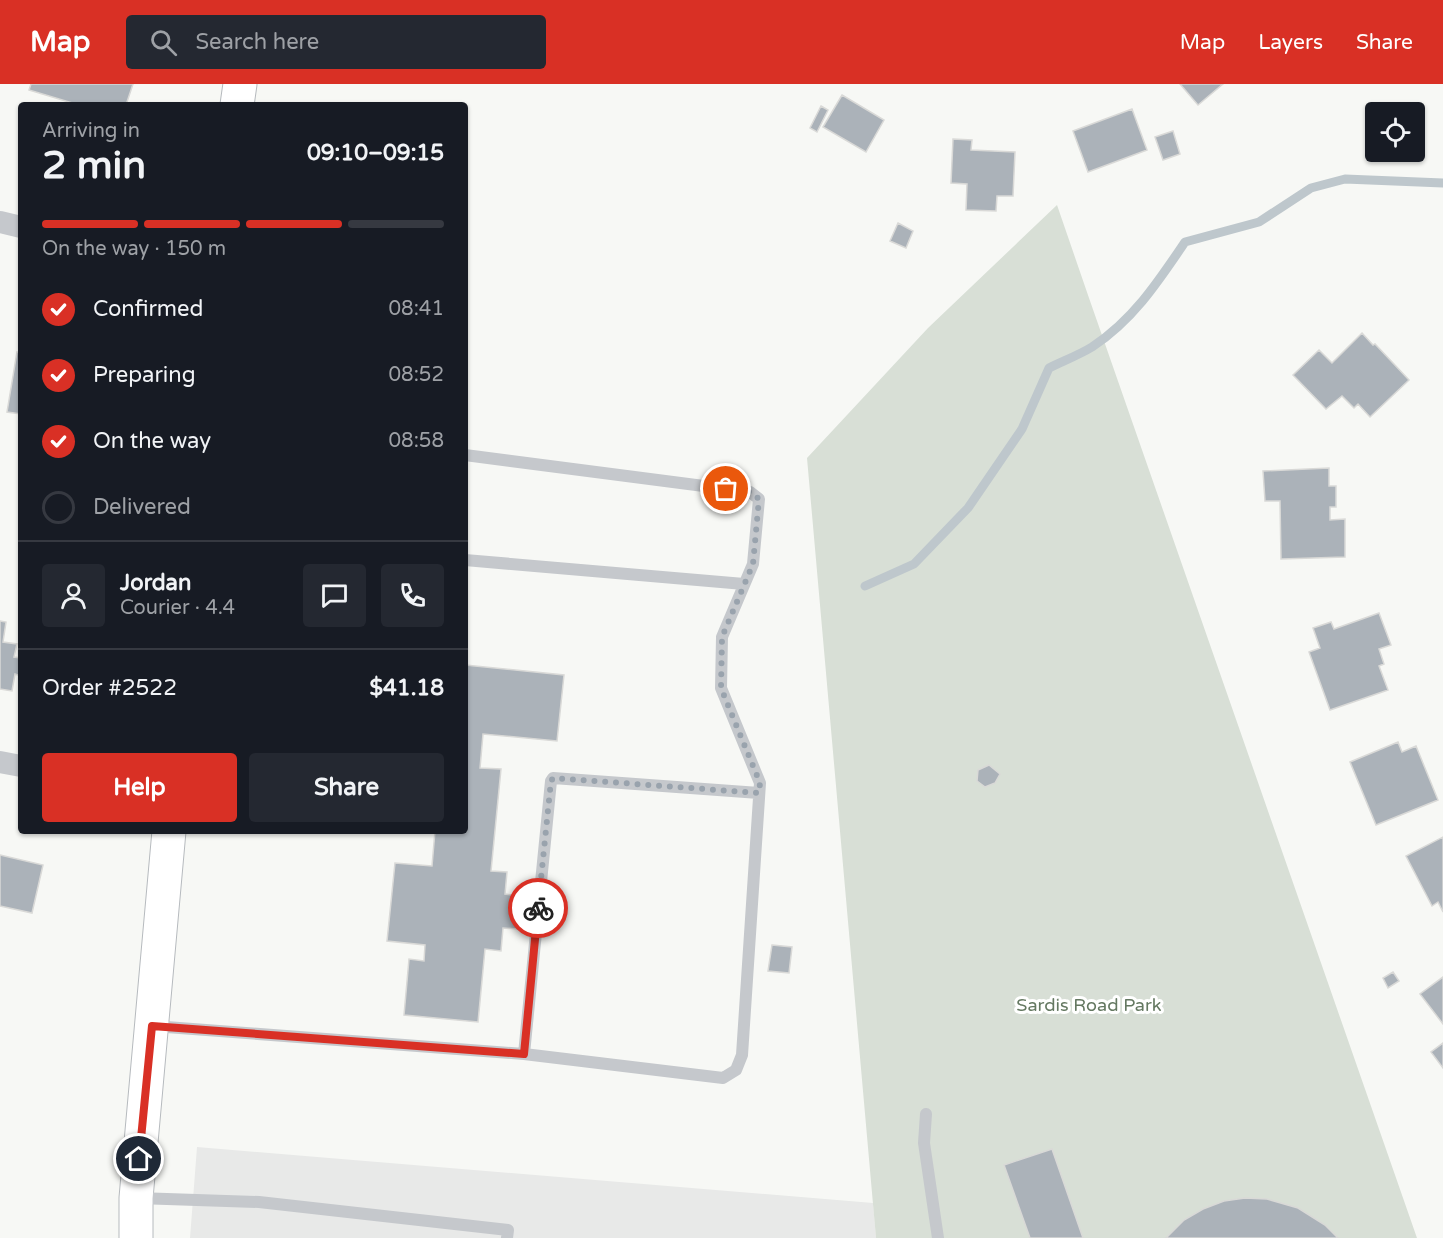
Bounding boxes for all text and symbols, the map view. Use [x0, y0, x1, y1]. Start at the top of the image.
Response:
search box [126, 15, 546, 69]
text: Map [30, 25, 90, 59]
icon: search [147, 26, 180, 59]
text: Search here [195, 29, 319, 55]
text: Map [1180, 30, 1225, 55]
text: Layers [1258, 30, 1323, 55]
text: Share [1356, 30, 1413, 55]
map controls [1365, 102, 1425, 162]
button: locate [1365, 102, 1425, 162]
text: Arriving in [42, 119, 140, 143]
text: 09:10–09:15 [307, 140, 444, 166]
text: 2 min [42, 142, 146, 189]
text: On the way · 150 m [42, 237, 226, 261]
icon: check [42, 293, 75, 326]
text: Confirmed [93, 296, 203, 322]
text: 08:41 [389, 297, 444, 321]
icon: check [42, 359, 75, 392]
text: Preparing [93, 362, 196, 388]
text: 08:52 [389, 363, 444, 387]
icon: check [42, 425, 75, 458]
text: On the way [93, 428, 211, 454]
text: 08:58 [389, 429, 444, 453]
pin [700, 463, 751, 514]
icon: bag [709, 472, 742, 505]
text: Delivered [93, 494, 191, 520]
button: person [42, 564, 105, 627]
button: chat [303, 564, 366, 627]
button: phone [381, 564, 444, 627]
text: Jordan [120, 570, 191, 596]
text: Courier · 4.4 [120, 596, 235, 620]
text: Order #2522 [42, 675, 177, 701]
text: $41.18 [369, 675, 444, 701]
button: Help [42, 753, 237, 822]
button: Share [249, 753, 444, 822]
courier [508, 878, 568, 938]
icon: bike [522, 892, 555, 925]
park label: Sardis Road Park [1016, 994, 1162, 1016]
pin [113, 1133, 164, 1184]
icon: home [122, 1142, 155, 1175]

